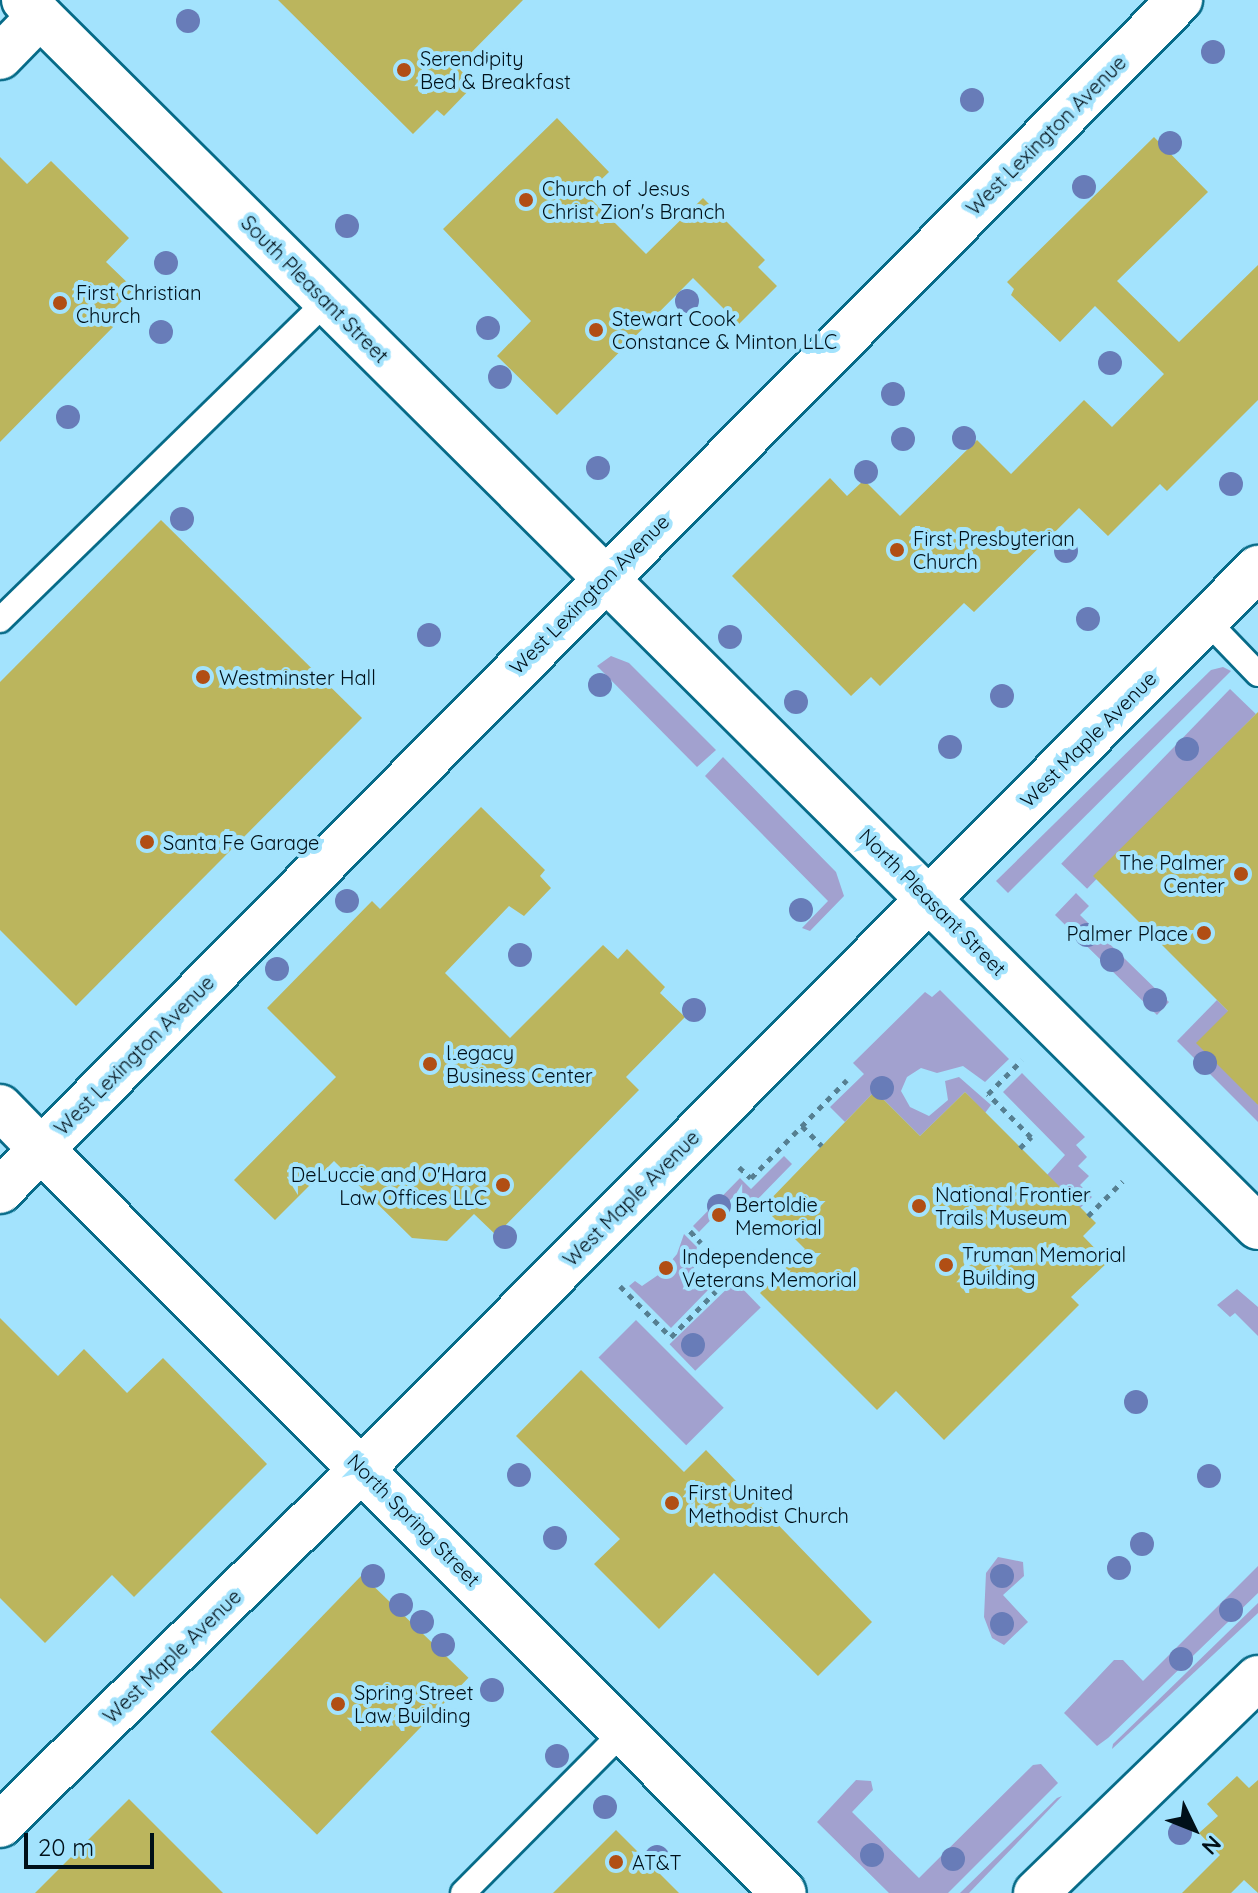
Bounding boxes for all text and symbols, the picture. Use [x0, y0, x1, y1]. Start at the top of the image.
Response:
place label: Serendipity Bed & Breakfast [420, 46, 571, 93]
street label: West Lexington Avenue [961, 50, 1131, 220]
marker: Serendipity Bed & Breakfast [395, 61, 413, 79]
place label: Church of Jesus Christ Zion's Branch [542, 176, 725, 223]
marker: Church of Jesus Christ Zion's Branch [517, 191, 535, 209]
street label: South Pleasant Street [236, 210, 394, 368]
place label: First Christian Church [76, 280, 201, 327]
marker: First Christian Church [51, 294, 69, 312]
place label: Stewart Cook Constance & Minton LLC [612, 306, 837, 353]
marker: Stewart Cook Constance & Minton LLC [587, 321, 605, 339]
street label: West Lexington Avenue [504, 509, 674, 679]
place label: First Presbyterian Church [913, 526, 1075, 573]
marker: First Presbyterian Church [888, 541, 906, 559]
place label: Westminster Hall [219, 665, 376, 689]
street label: West Maple Avenue [1015, 666, 1161, 812]
marker: Westminster Hall [194, 668, 212, 686]
street label: North Pleasant Street [855, 824, 1011, 980]
place label: Santa Fe Garage [163, 830, 319, 854]
marker: Santa Fe Garage [138, 833, 156, 851]
place label: The Palmer Center [1119, 850, 1225, 897]
marker: The Palmer Center [1232, 865, 1250, 883]
place label: Palmer Place [1066, 921, 1188, 945]
marker: Palmer Place [1195, 924, 1213, 942]
street label: West Lexington Avenue [49, 970, 219, 1140]
place label: Legacy Business Center [446, 1040, 593, 1087]
marker: Legacy Business Center [421, 1055, 439, 1073]
street label: West Maple Avenue [558, 1125, 704, 1271]
place label: DeLuccie and O'Hara Law Offices LLC [291, 1162, 487, 1209]
marker: DeLuccie and O'Hara Law Offices LLC [494, 1176, 512, 1194]
place label: National Frontier Trails Museum [935, 1182, 1091, 1229]
place label: Bertoldie Memorial [735, 1192, 822, 1239]
marker: National Frontier Trails Museum [910, 1197, 928, 1215]
marker: Bertoldie Memorial [710, 1206, 728, 1224]
place label: Truman Memorial Building [962, 1242, 1126, 1289]
place label: Independence Veterans Memorial [682, 1244, 857, 1291]
marker: Truman Memorial Building [937, 1256, 955, 1274]
marker: Independence Veterans Memorial [657, 1259, 675, 1277]
street label: North Spring Street [343, 1449, 485, 1591]
place label: First United Methodist Church [688, 1480, 849, 1527]
marker: First United Methodist Church [663, 1494, 681, 1512]
street label: West Maple Avenue [98, 1584, 246, 1728]
place label: Spring Street Law Building [354, 1680, 473, 1727]
marker: Spring Street Law Building [329, 1695, 347, 1713]
north arrow [1154, 1789, 1234, 1869]
scale bar [28, 1817, 158, 1867]
text: N [1196, 1830, 1227, 1861]
text: 20 m [38, 1832, 94, 1862]
place label: AT&T [632, 1850, 682, 1874]
marker: AT&T [607, 1853, 625, 1871]

